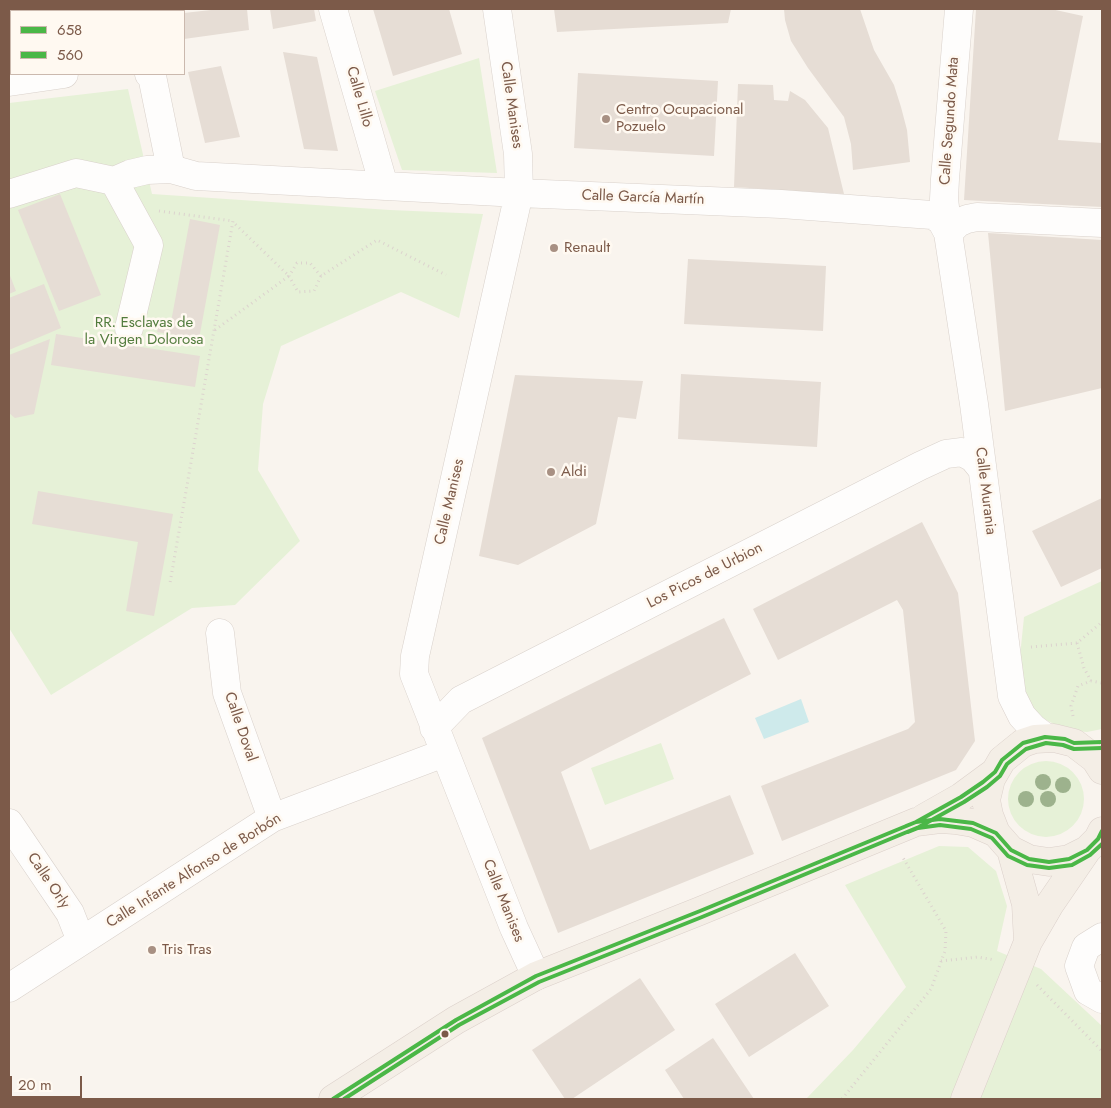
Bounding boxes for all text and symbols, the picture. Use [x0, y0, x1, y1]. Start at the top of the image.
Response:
legend [10, 10, 185, 75]
text: 658 [57, 19, 82, 41]
text: 560 [57, 44, 83, 66]
street label: Calle Segundo Mata [937, 56, 963, 186]
street label: Calle Manises [496, 60, 526, 150]
street label: Calle Lillo [342, 65, 376, 129]
place label: Centro Ocupacional Pozuelo [616, 101, 744, 136]
marker: Centro Ocupacional Pozuelo [600, 113, 612, 125]
street label: Calle García Martín [581, 187, 705, 209]
place label: Renault [564, 239, 610, 257]
marker: Renault [548, 242, 560, 254]
park label: RR. Esclavas de la Virgen Dolorosa [85, 314, 203, 349]
street label: Calle Murania [971, 446, 999, 536]
street label: Calle Manises [431, 457, 469, 547]
place label: Aldi [561, 463, 587, 481]
marker: Aldi [545, 466, 557, 478]
street label: Los Picos de Urbion [644, 539, 766, 613]
street label: Calle Doval [220, 690, 260, 764]
street label: Calle Infante Alfonso de Borbón [103, 810, 285, 932]
street label: Calle Orly [23, 850, 73, 912]
street label: Calle Manises [478, 857, 528, 945]
place label: Tris Tras [162, 941, 212, 959]
marker: Tris Tras [146, 944, 158, 956]
unlabelled marker [440, 1029, 450, 1039]
scale bar [12, 1066, 85, 1098]
text: 20 m [18, 1074, 52, 1096]

